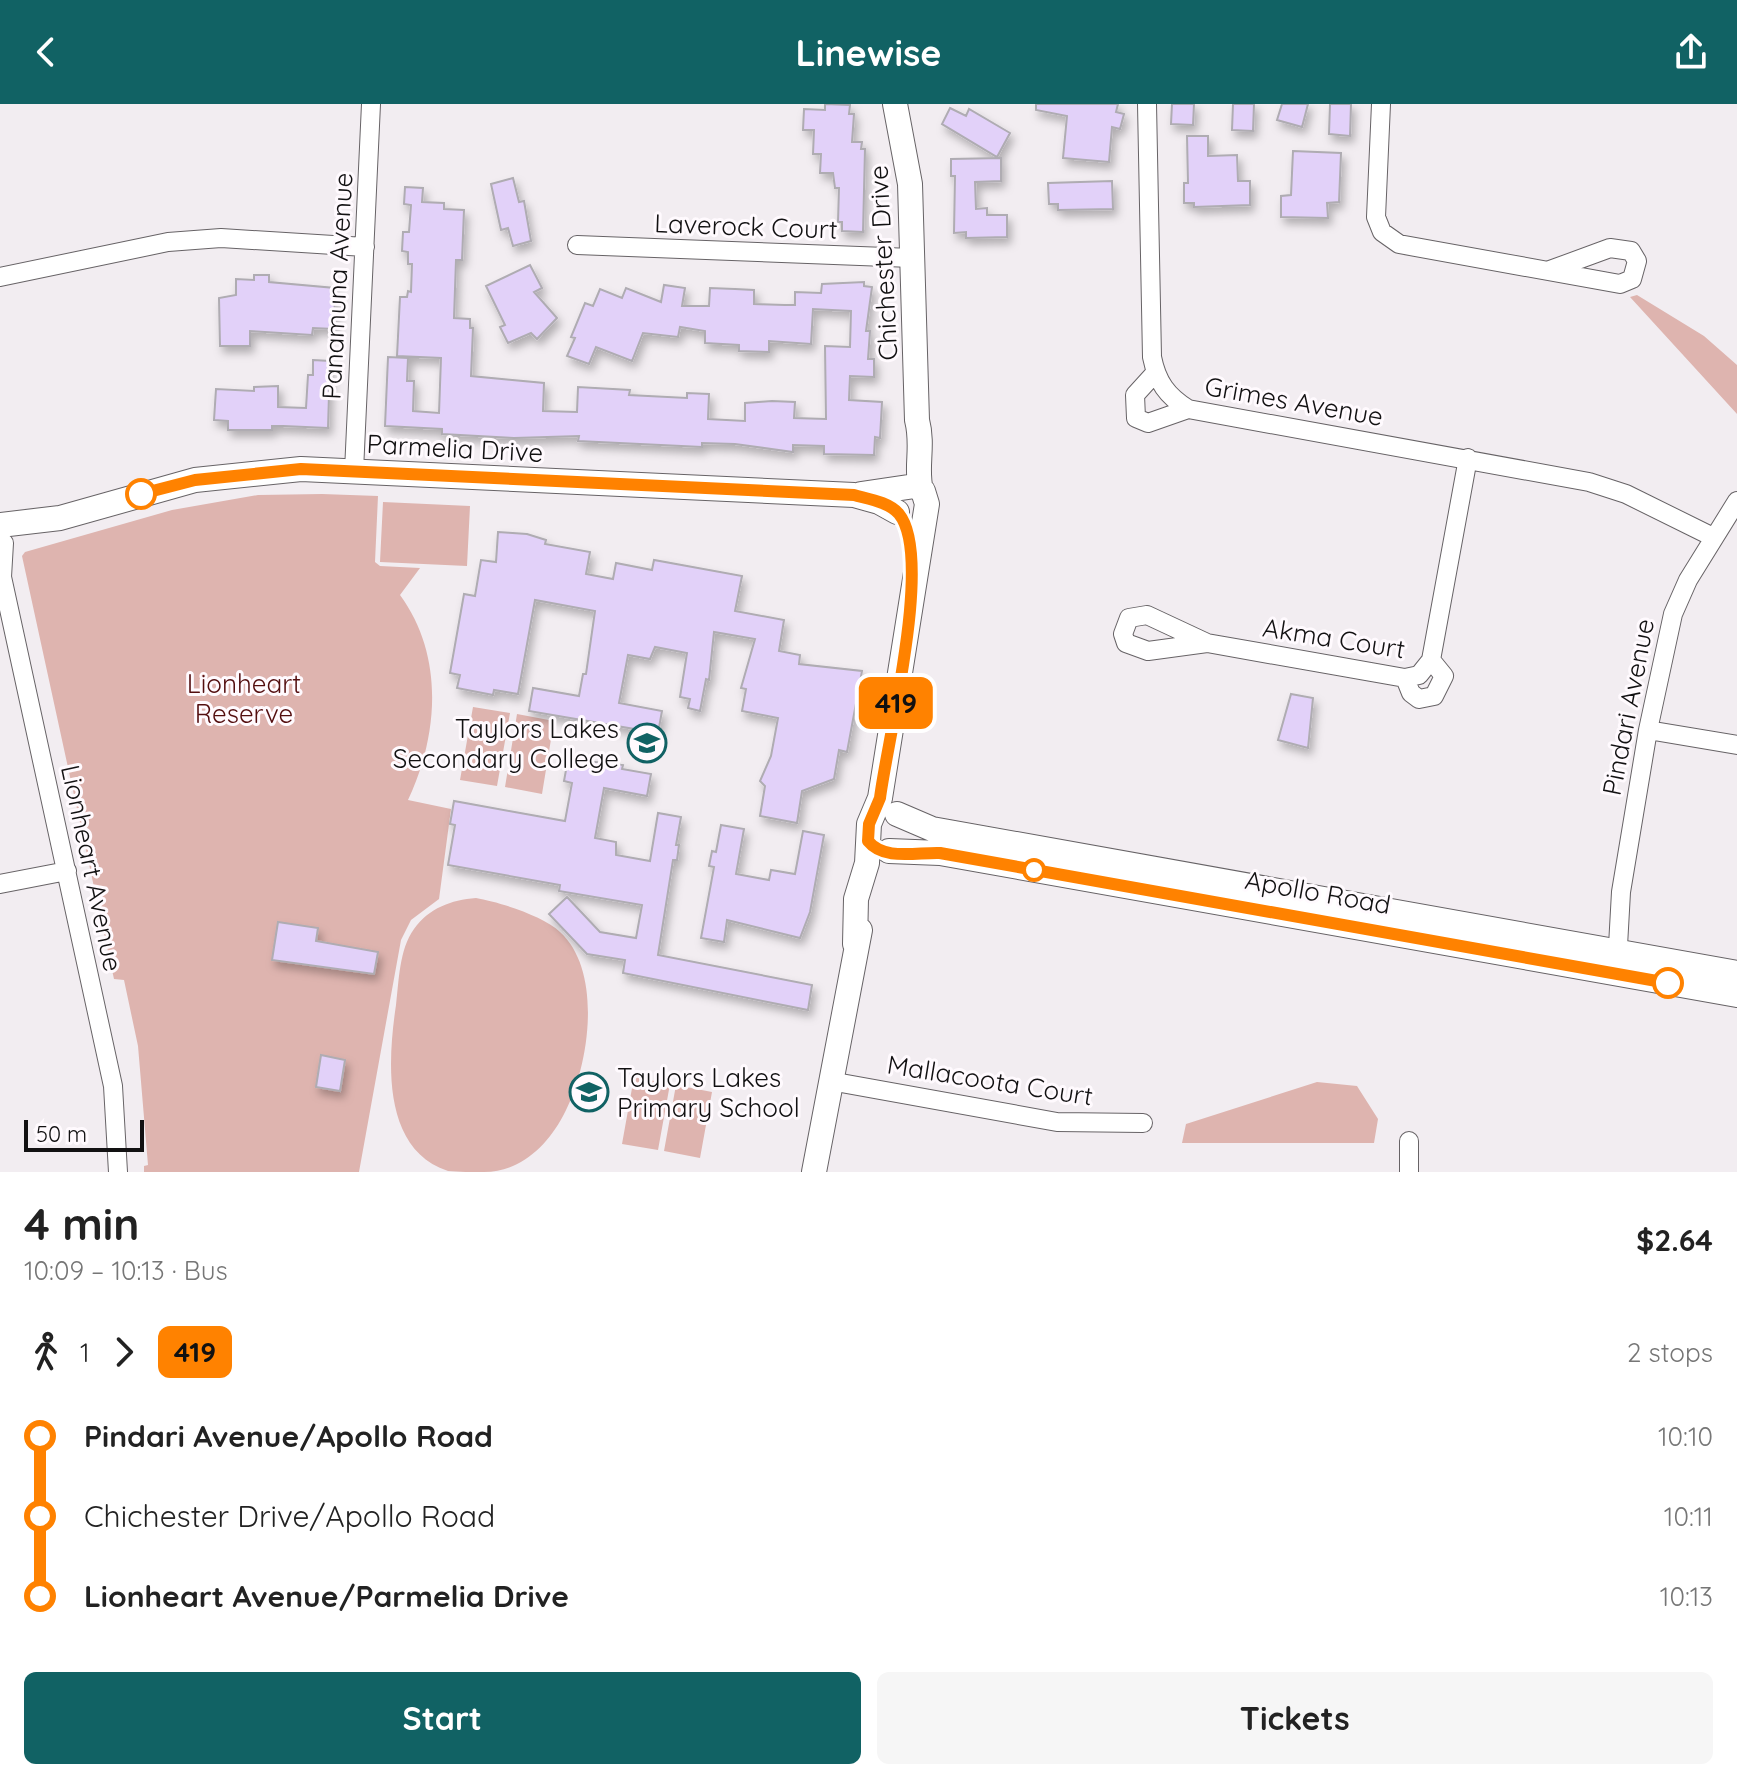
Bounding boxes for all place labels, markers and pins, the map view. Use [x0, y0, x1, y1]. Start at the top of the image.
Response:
unlabelled marker [126, 479, 156, 509]
place label: Taylors Lakes Secondary College [393, 712, 619, 775]
school or university icon: Taylors Lakes Secondary College [626, 722, 668, 764]
unlabelled marker [1023, 859, 1045, 881]
unlabelled marker [1653, 968, 1683, 998]
place label: Taylors Lakes Primary School [617, 1061, 800, 1124]
school or university icon: Taylors Lakes Primary School [568, 1071, 610, 1113]

